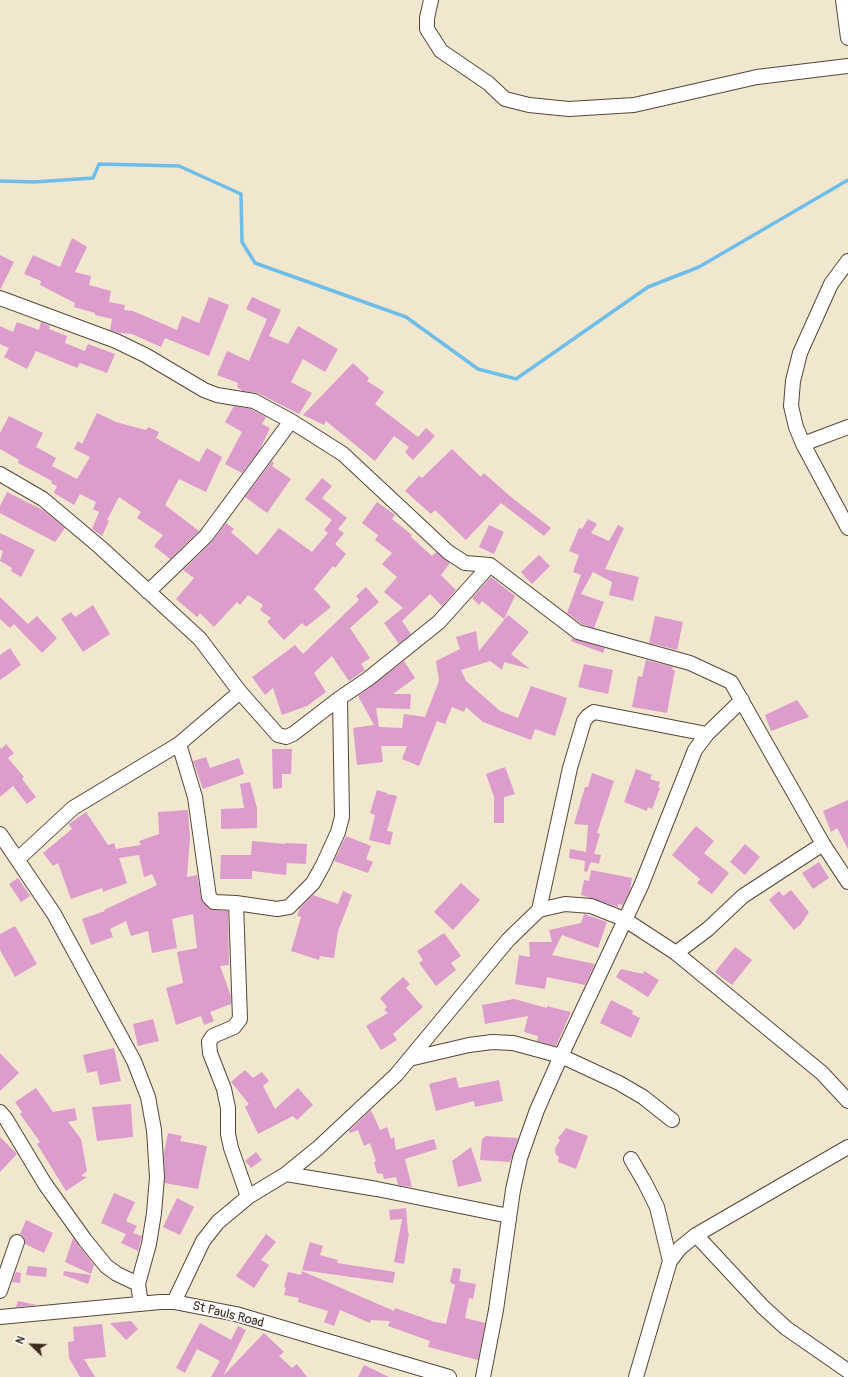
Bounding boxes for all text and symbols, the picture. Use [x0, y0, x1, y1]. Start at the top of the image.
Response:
street label: St Pauls Road [191, 1299, 265, 1331]
north arrow [12, 1325, 52, 1365]
text: N [13, 1334, 28, 1346]

